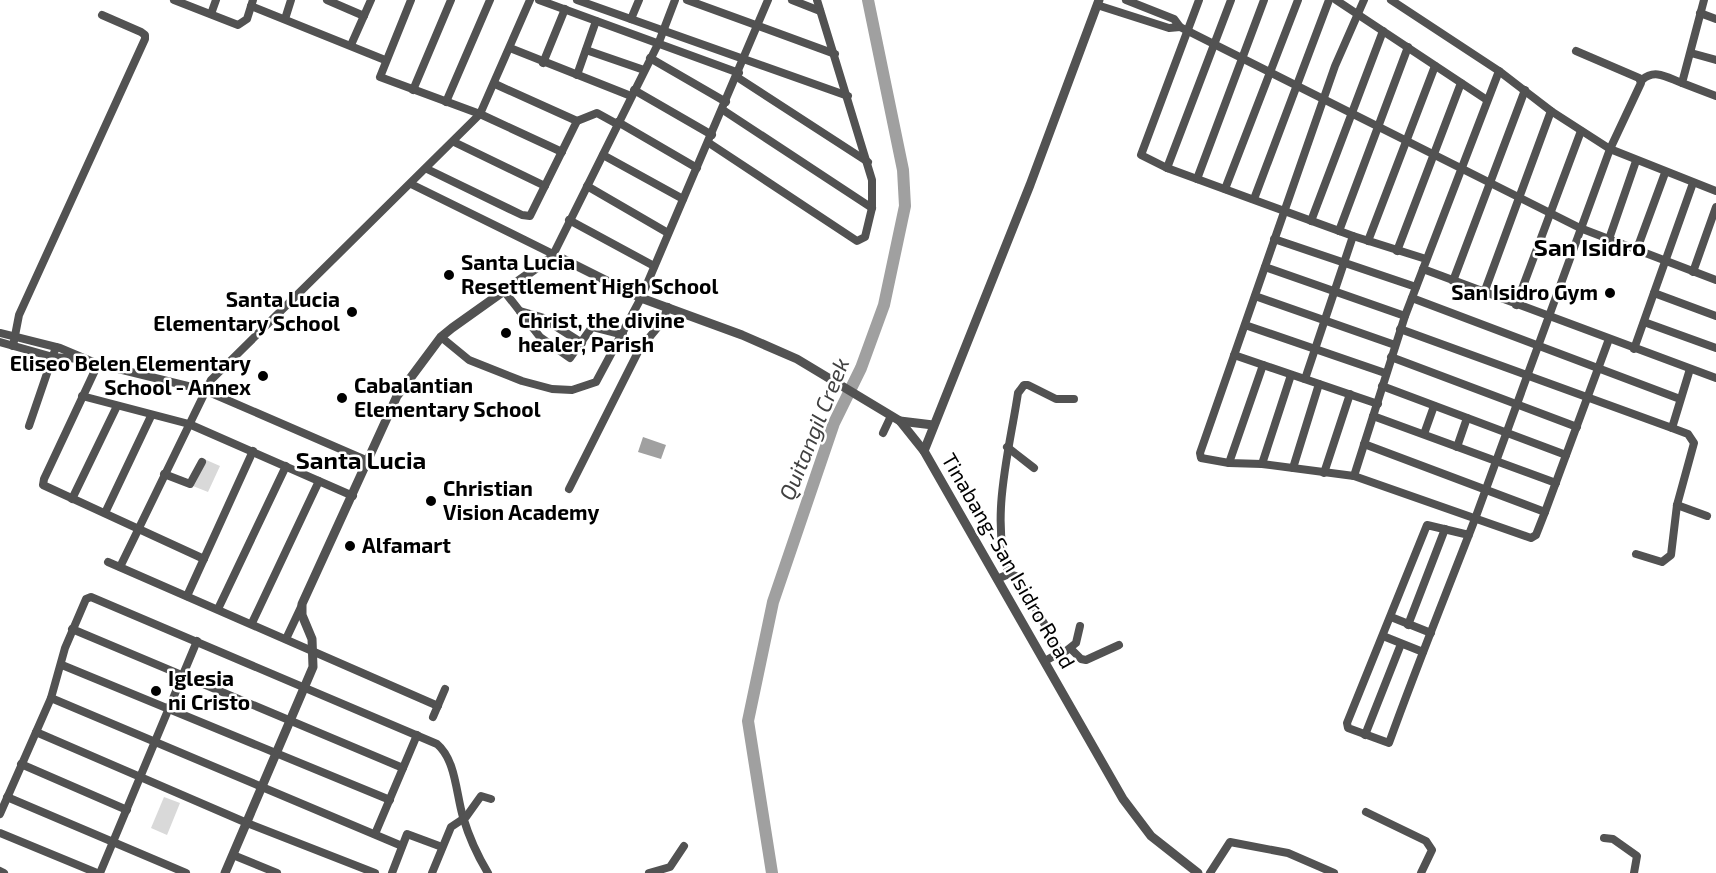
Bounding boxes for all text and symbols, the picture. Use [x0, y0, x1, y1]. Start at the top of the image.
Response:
district label: San Isidro [1534, 232, 1646, 261]
place label: Santa Lucia Resettlement High School [461, 249, 718, 298]
marker: Santa Lucia Resettlement High School [442, 268, 456, 282]
place label: San Isidro Gym [1451, 279, 1598, 305]
place label: Santa Lucia Elementary School [153, 286, 340, 336]
marker: San Isidro Gym [1603, 286, 1617, 300]
marker: Santa Lucia Elementary School [345, 305, 359, 319]
place label: Christ, the divine healer, Parish [518, 307, 685, 356]
marker: Christ, the divine healer, Parish [499, 326, 513, 340]
place label: Eliseo Belen Elementary School - Annex [10, 350, 251, 399]
water label: Quitangil Creek [773, 354, 854, 504]
marker: Eliseo Belen Elementary School - Annex [256, 369, 270, 383]
place label: Cabalantian Elementary School [354, 372, 541, 422]
marker: Cabalantian Elementary School [335, 391, 349, 405]
district label: Santa Lucia [296, 445, 426, 474]
street label: Tinabang-San Isidro Road [937, 448, 1081, 672]
place label: Christian Vision Academy [443, 475, 599, 525]
marker: Christian Vision Academy [424, 494, 438, 508]
place label: Alfamart [362, 532, 451, 557]
marker: Alfamart [343, 539, 357, 553]
place label: Iglesia ni Cristo [168, 665, 250, 714]
marker: Iglesia ni Cristo [149, 684, 163, 698]

